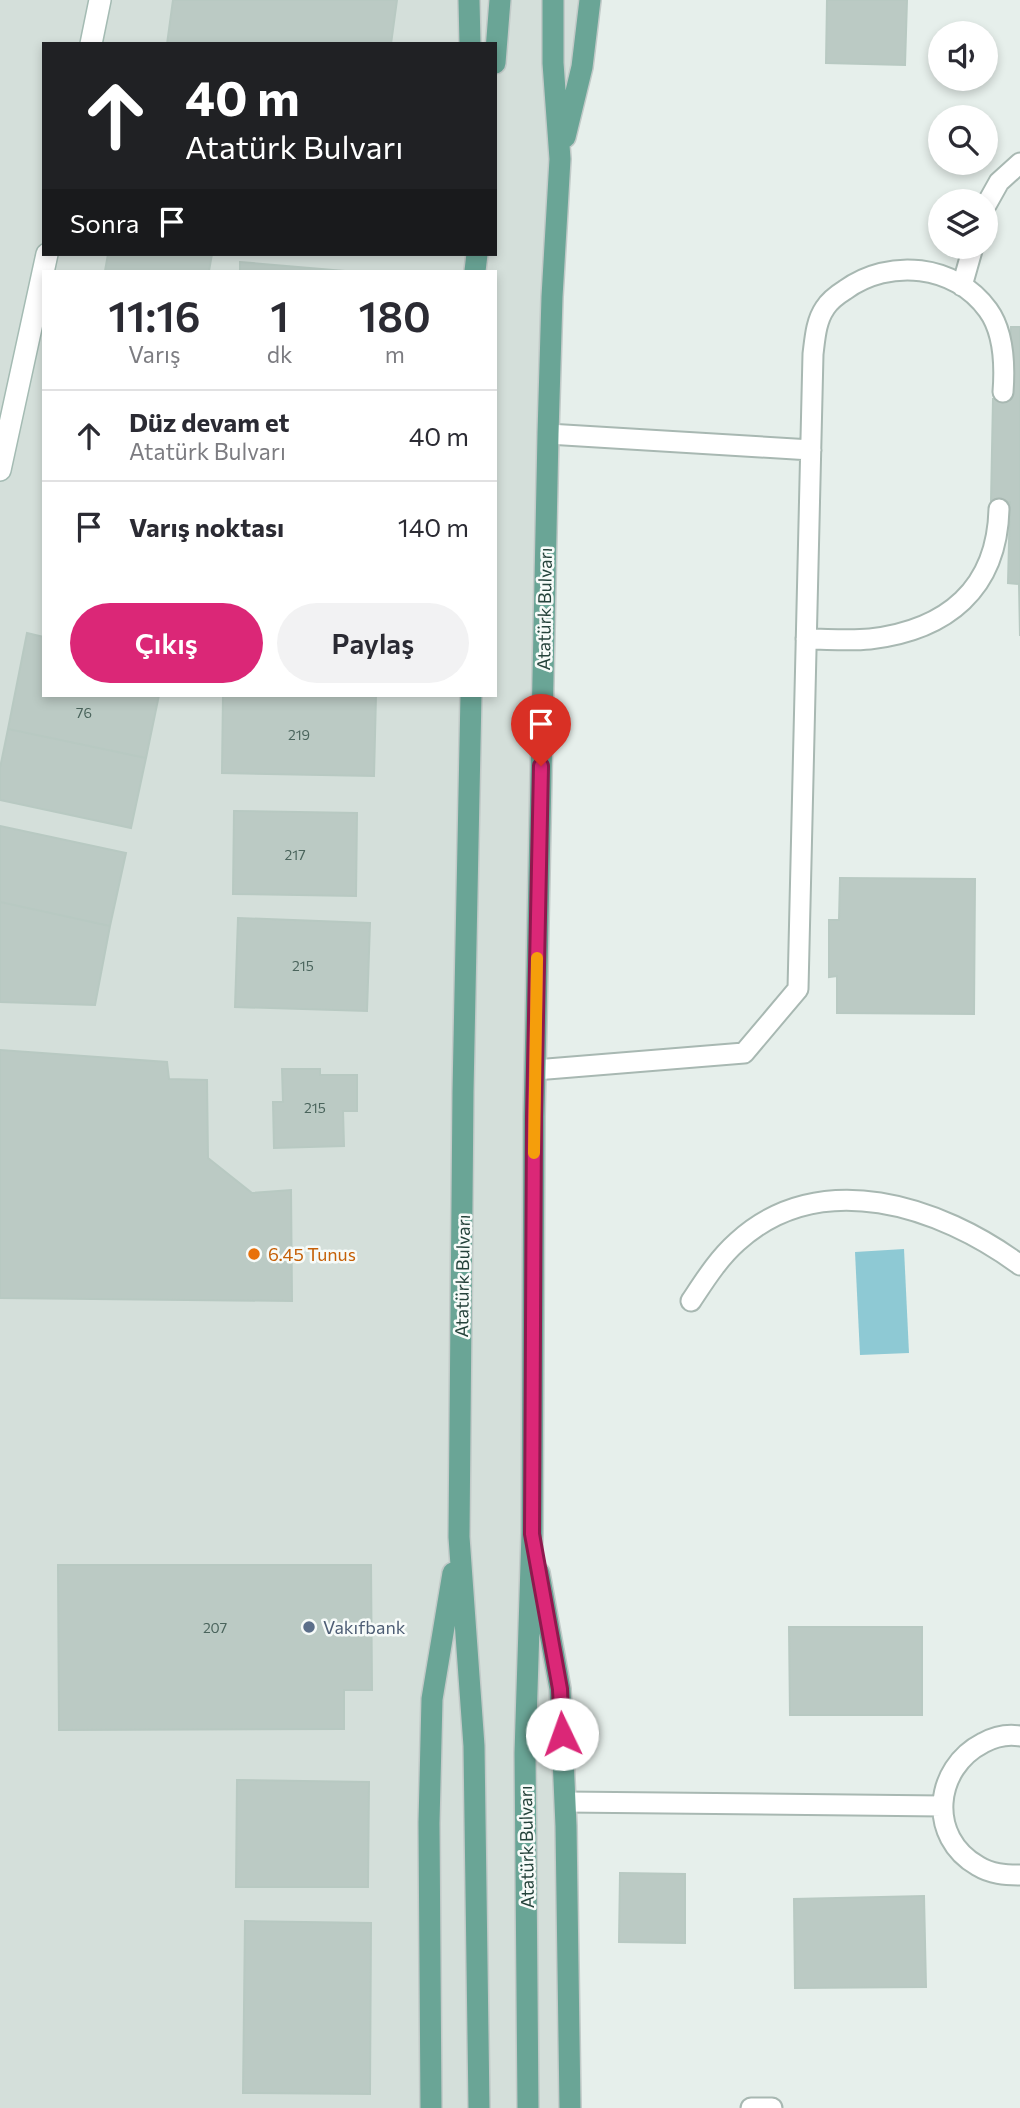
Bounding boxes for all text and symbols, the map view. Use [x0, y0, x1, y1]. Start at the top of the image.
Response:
map controls [928, 21, 998, 259]
button: sound [928, 21, 998, 91]
text: 40 m [185, 66, 300, 126]
icon: ahead [70, 70, 161, 161]
button: search [928, 105, 998, 175]
text: Atatürk Bulvarı [185, 126, 403, 166]
button: layers [928, 189, 998, 259]
icon: arrive [153, 203, 191, 241]
text: Sonra [70, 207, 139, 238]
text: 11:16 [108, 289, 201, 341]
text: 1 [270, 289, 289, 341]
text: 180 [359, 289, 431, 341]
text: Varış [128, 340, 180, 368]
text: dk [267, 340, 292, 368]
text: m [385, 340, 405, 368]
text: Düz devam et [129, 406, 290, 437]
icon: ahead [70, 417, 108, 455]
text: 40 m [409, 420, 469, 451]
text: Atatürk Bulvarı [129, 437, 286, 465]
icon: arrive [70, 508, 108, 546]
text: Varış noktası [129, 511, 284, 542]
text: 140 m [398, 511, 469, 542]
street label: Atatürk Bulvarı [532, 547, 556, 671]
button: Çıkış [70, 603, 263, 683]
button: Paylaş [277, 603, 469, 683]
pin [511, 694, 571, 766]
house number: 76 [76, 704, 92, 721]
icon: arrive [522, 705, 560, 743]
house number: 219 [288, 726, 310, 743]
house number: 217 [284, 846, 306, 863]
house number: 215 [292, 957, 314, 974]
house number: 215 [304, 1099, 326, 1116]
street label: Atatürk Bulvarı [450, 1214, 474, 1338]
place label: 6.45 Tunus [268, 1243, 356, 1265]
marker: 6.45 Tunus [246, 1246, 262, 1262]
place label: Vakıfbank [323, 1616, 406, 1638]
house number: 207 [203, 1619, 227, 1636]
marker: Vakıfbank [301, 1619, 317, 1635]
position arrow [525, 1697, 599, 1771]
street label: Atatürk Bulvarı [514, 1785, 538, 1909]

